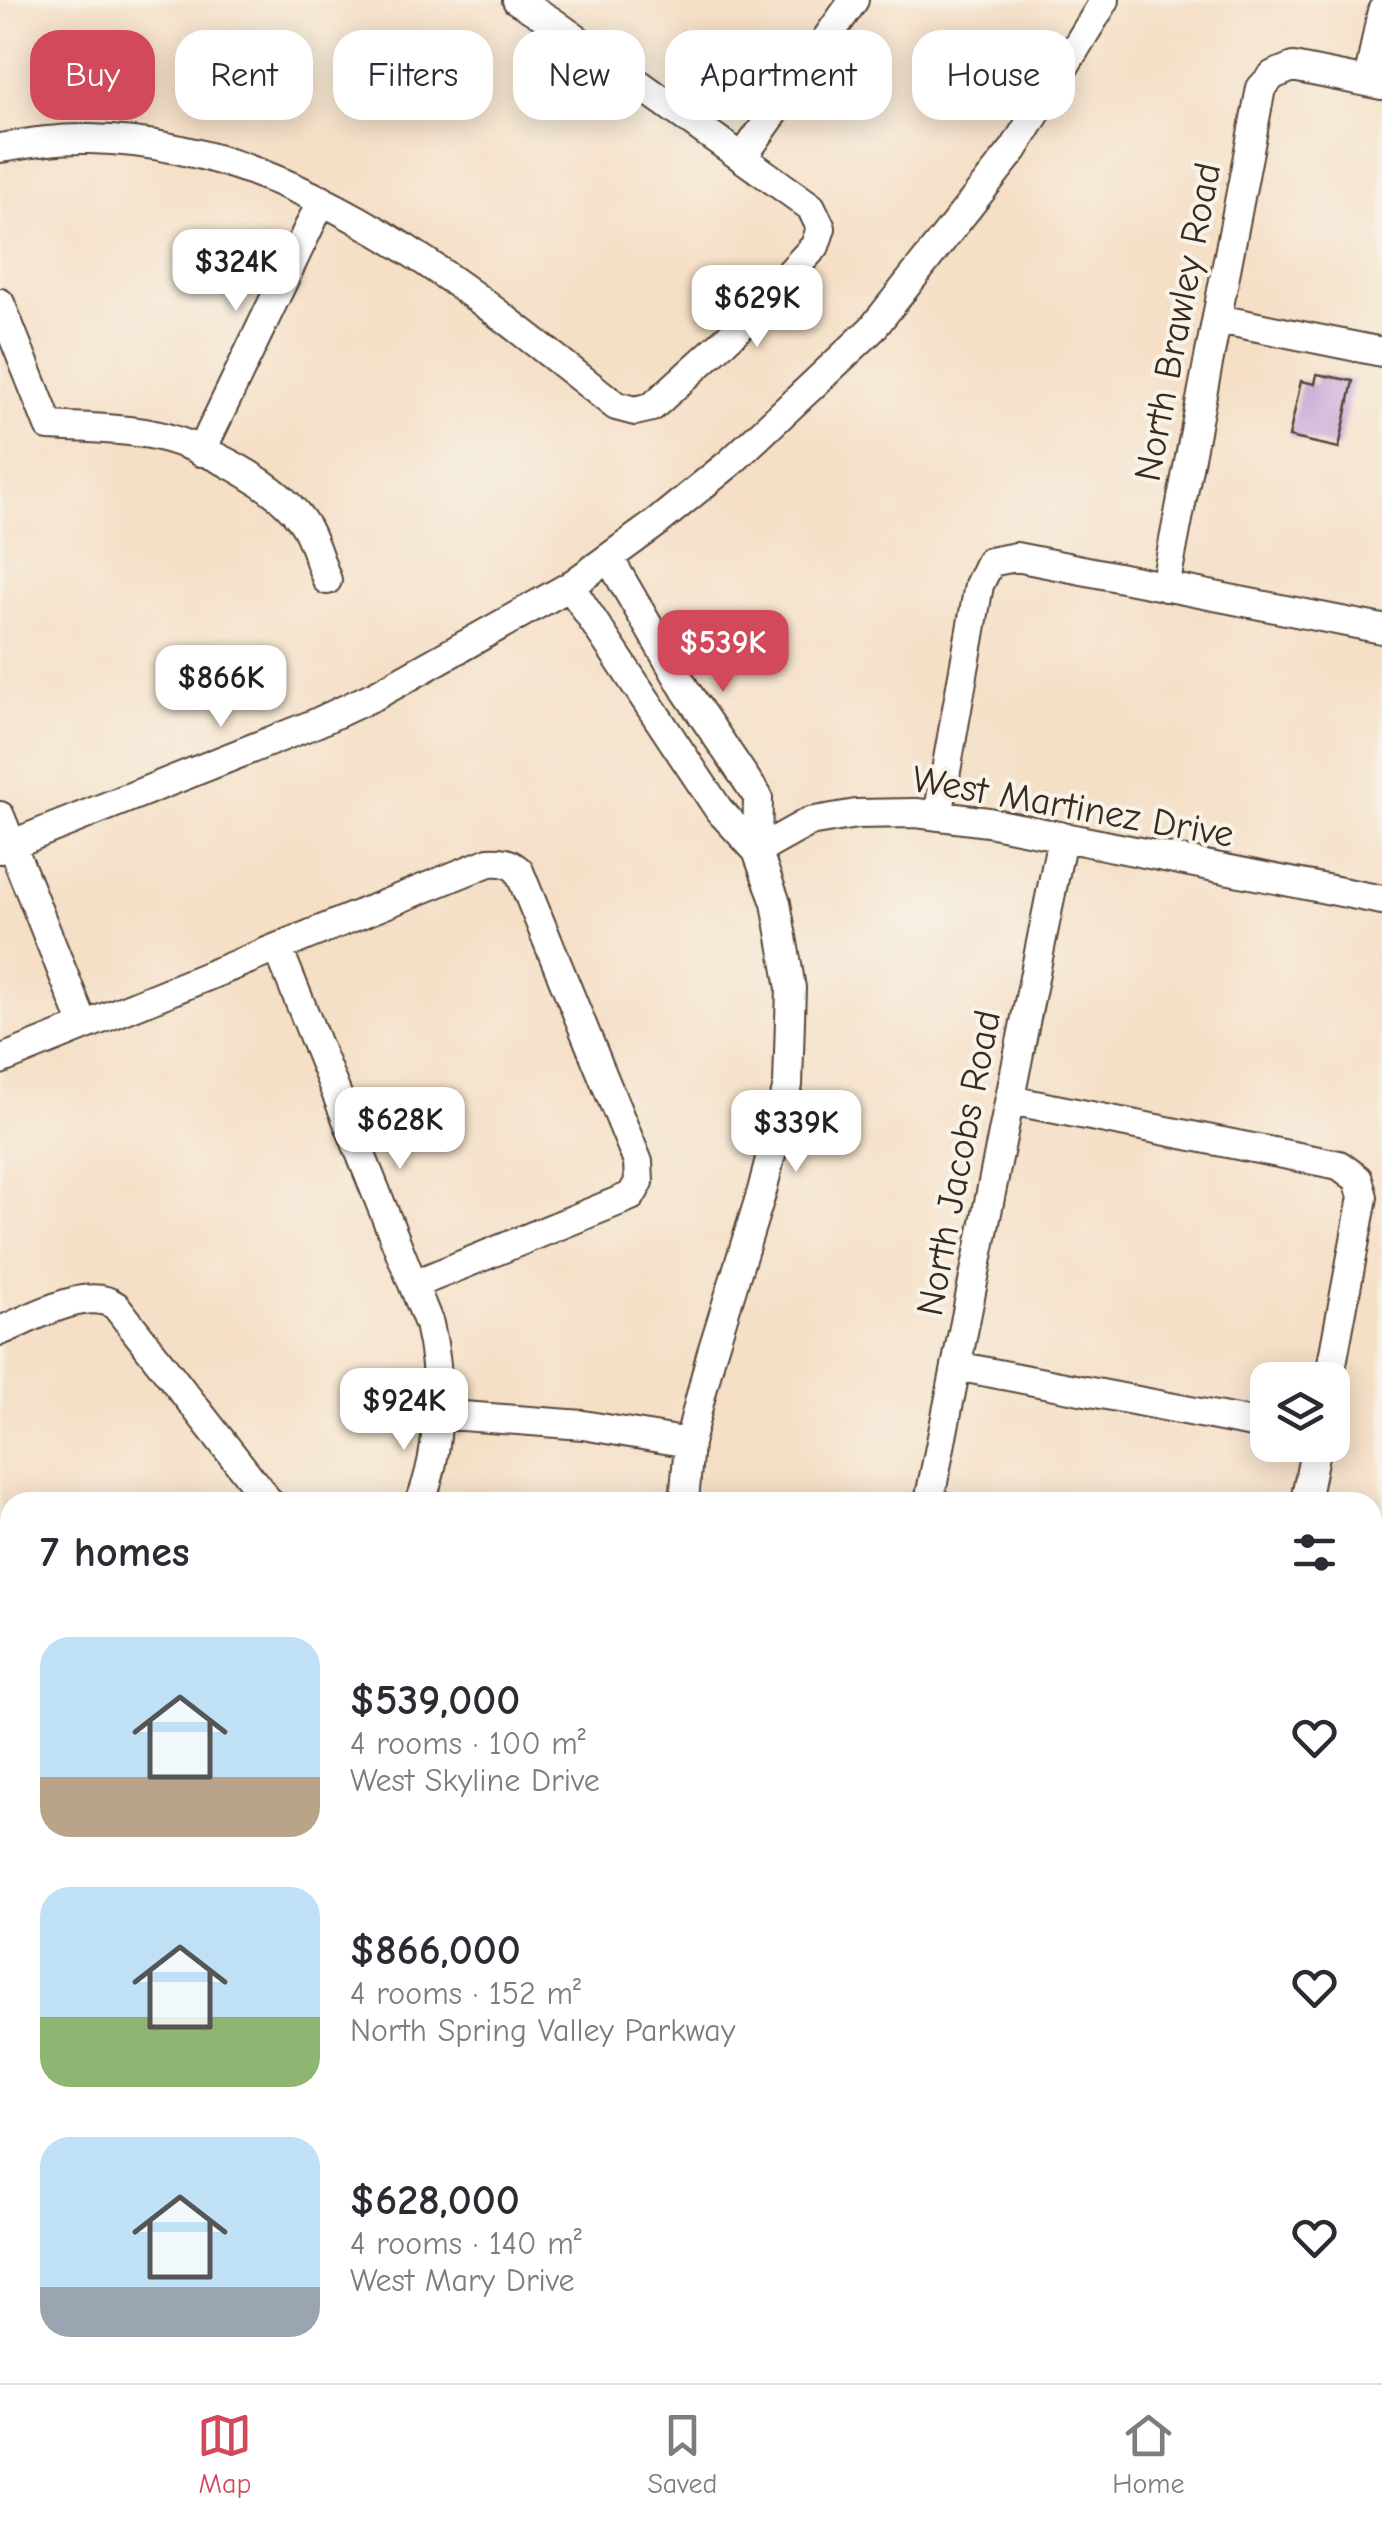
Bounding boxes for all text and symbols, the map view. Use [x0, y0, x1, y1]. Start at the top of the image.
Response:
chip: Buy [30, 30, 155, 120]
chip: Rent [175, 30, 313, 120]
chip: Filters [333, 30, 493, 120]
chip: New [513, 30, 645, 120]
chip: Apartment [665, 30, 892, 120]
chip: House [912, 30, 1075, 120]
street label: North Brawley Road [1126, 159, 1230, 485]
pin: $324K [166, 229, 306, 314]
text: $324K [194, 243, 278, 280]
pin: $629K [687, 265, 827, 350]
text: $629K [714, 279, 800, 316]
pin: $539K [653, 610, 793, 695]
text: $539K [680, 624, 766, 661]
pin: $866K [151, 645, 291, 730]
text: $866K [177, 659, 265, 696]
street label: West Martinez Drive [909, 757, 1237, 857]
street label: North Jacobs Road [908, 1007, 1010, 1319]
pin: $628K [330, 1087, 470, 1172]
pin: $339K [726, 1090, 866, 1175]
text: $628K [357, 1101, 443, 1138]
text: $339K [753, 1104, 839, 1141]
map controls [1250, 1362, 1350, 1462]
button: layers [1250, 1362, 1350, 1462]
pin: $924K [334, 1368, 474, 1453]
text: $924K [362, 1382, 446, 1419]
icon: filters [1287, 1525, 1342, 1580]
text: 7 homes [40, 1528, 190, 1577]
text: $539,000 [350, 1676, 520, 1725]
icon: home [120, 1677, 240, 1797]
icon: heart [1287, 1710, 1342, 1765]
text: 4 rooms · 100 m² [350, 1725, 586, 1762]
text: West Skyline Drive [350, 1762, 600, 1799]
text: $866,000 [350, 1926, 521, 1975]
icon: home [120, 1927, 240, 2047]
icon: heart [1287, 1960, 1342, 2015]
text: 4 rooms · 152 m² [350, 1975, 581, 2012]
text: North Spring Valley Parkway [350, 2012, 735, 2049]
text: $628,000 [350, 2176, 520, 2225]
icon: home [120, 2177, 240, 2297]
icon: heart [1287, 2210, 1342, 2265]
text: 4 rooms · 140 m² [350, 2225, 582, 2262]
text: West Mary Drive [350, 2262, 575, 2299]
tab: Map [197, 2408, 252, 2500]
tab: Saved [647, 2408, 717, 2500]
tab: Home [1112, 2408, 1185, 2500]

